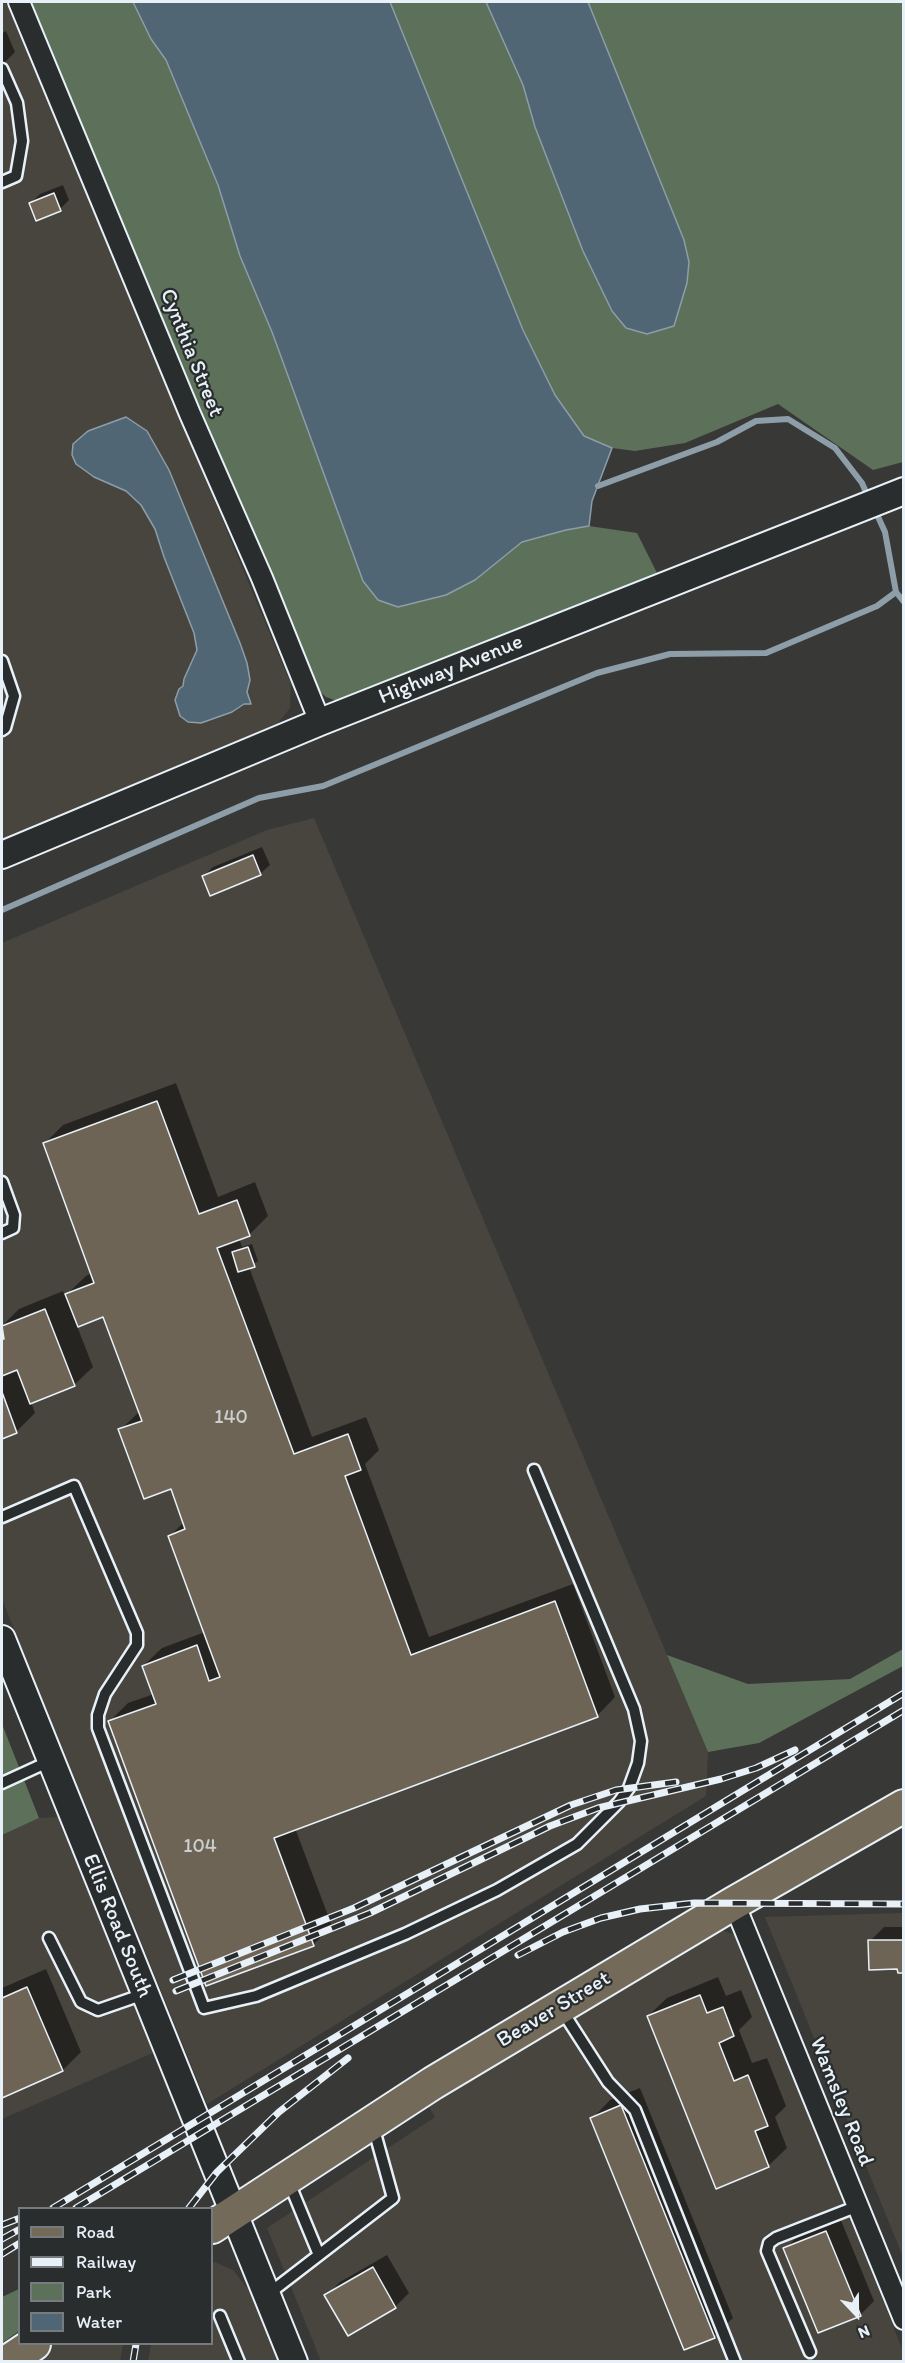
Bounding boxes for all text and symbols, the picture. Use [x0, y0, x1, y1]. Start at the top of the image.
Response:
street label: Cynthia Street [153, 285, 229, 421]
street label: Highway Avenue [375, 629, 527, 711]
house number: 140 [214, 1406, 248, 1430]
house number: 104 [183, 1835, 217, 1859]
street label: Ellis Road South [76, 1850, 158, 2002]
street label: Beaver Street [492, 1966, 616, 2054]
street label: Wamsley Road [803, 2033, 879, 2171]
legend [18, 2207, 213, 2345]
text: Road [76, 2221, 115, 2243]
text: Railway [76, 2251, 136, 2273]
text: Park [76, 2281, 111, 2303]
north arrow [827, 2285, 887, 2345]
text: Water [76, 2311, 122, 2333]
text: N [855, 2321, 873, 2343]

